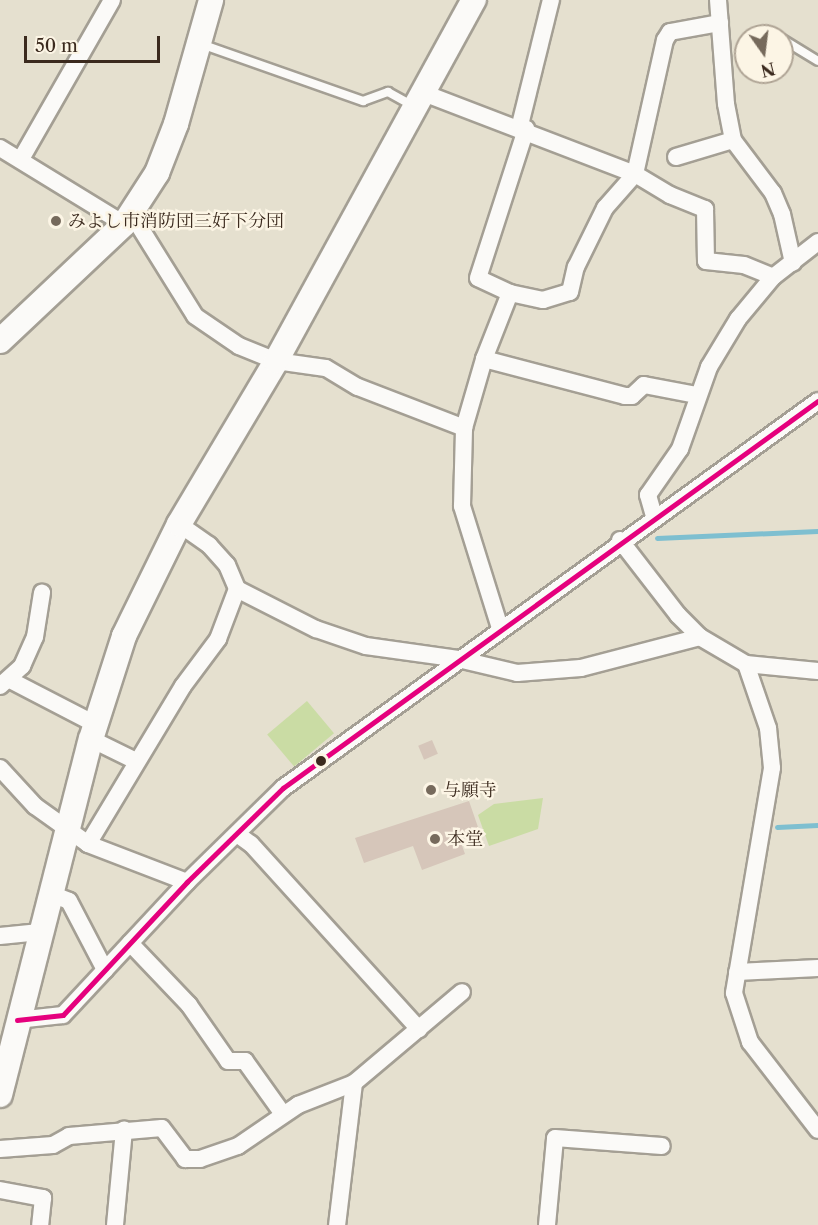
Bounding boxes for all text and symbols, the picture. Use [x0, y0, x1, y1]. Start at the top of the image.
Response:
scale bar [27, 24, 164, 62]
north arrow [734, 24, 794, 84]
text: 50 m [35, 35, 78, 57]
text: N [759, 58, 777, 81]
place label: みよし市消防団三好下分団 [68, 210, 284, 232]
marker: みよし市消防団三好下分団 [49, 214, 63, 228]
unlabelled marker [315, 755, 327, 767]
place label: 与願寺 [443, 779, 497, 801]
marker: 与願寺 [424, 783, 438, 797]
place label: 本堂 [447, 828, 483, 850]
marker: 本堂 [428, 832, 442, 846]

